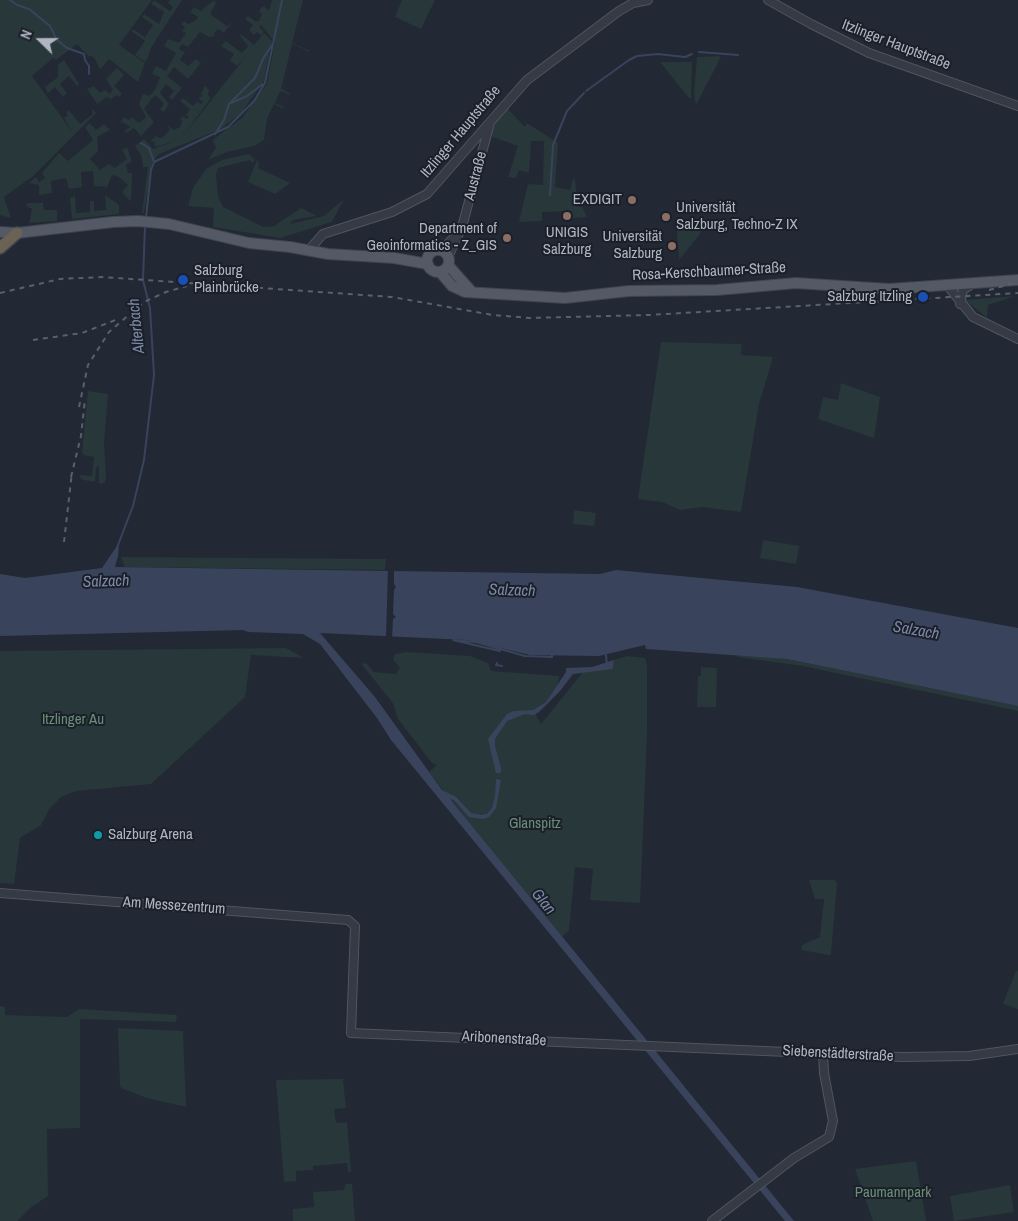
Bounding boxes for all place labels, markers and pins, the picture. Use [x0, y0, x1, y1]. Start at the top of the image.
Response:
place label: EXDIGIT [573, 191, 622, 209]
marker: EXDIGIT [626, 194, 638, 206]
place label: Universität Salzburg, Techno-Z IX [676, 199, 798, 234]
marker: UNIGIS Salzburg [561, 210, 573, 222]
marker: Universität Salzburg, Techno-Z IX [660, 211, 672, 223]
place label: Department of Geoinformatics - Z_GIS [366, 220, 497, 255]
place label: UNIGIS Salzburg [543, 224, 591, 259]
place label: Universität Salzburg [603, 228, 662, 263]
marker: Department of Geoinformatics - Z_GIS [501, 232, 513, 244]
marker: Universität Salzburg [666, 240, 678, 252]
place label: Salzburg Plainbrücke [194, 262, 259, 297]
marker: Salzburg Plainbrücke [176, 273, 190, 287]
place label: Salzburg Itzling [827, 288, 912, 306]
marker: Salzburg Itzling [916, 290, 930, 304]
place label: Salzburg Arena [108, 826, 193, 844]
marker: Salzburg Arena [92, 829, 104, 841]

